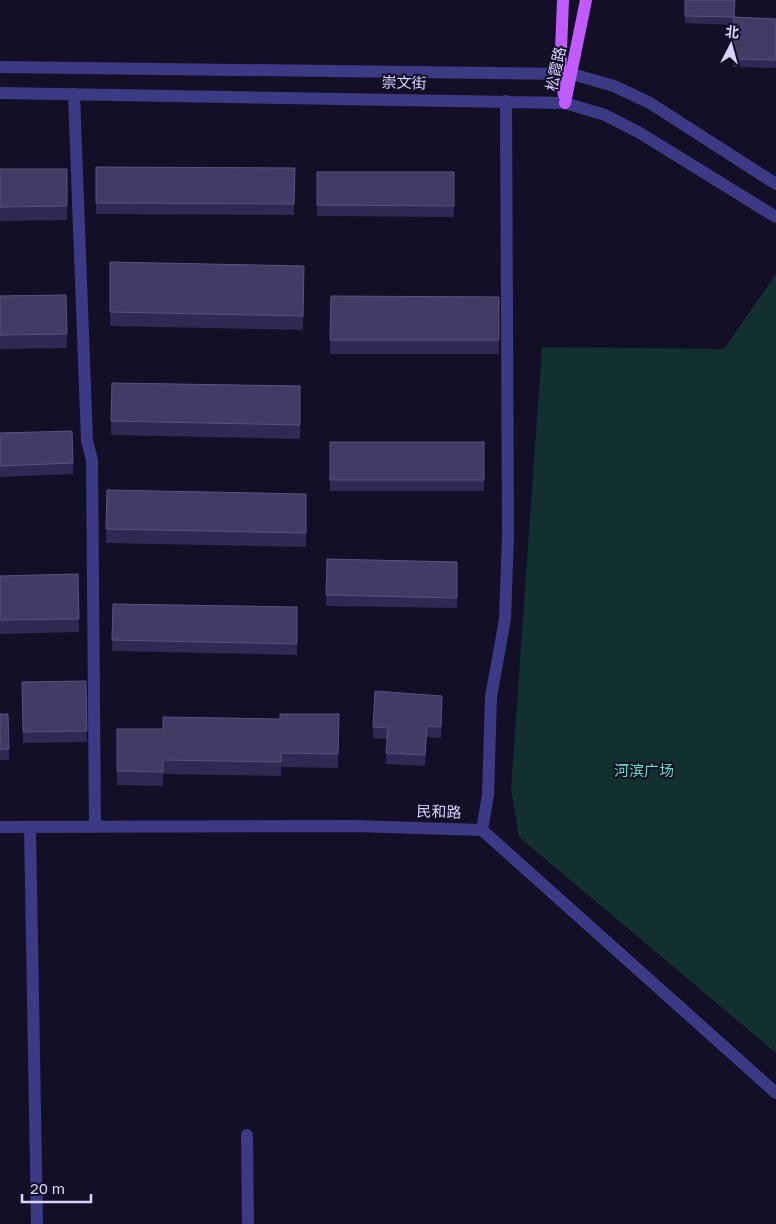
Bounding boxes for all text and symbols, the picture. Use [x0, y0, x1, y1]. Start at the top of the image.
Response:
north arrow [706, 20, 756, 70]
text: 北 [725, 22, 740, 41]
street label: 松霞路 [542, 45, 569, 93]
street label: 崇文街 [381, 73, 427, 91]
park label: 河滨广场 [614, 761, 674, 779]
street label: 民和路 [416, 801, 462, 821]
scale bar [22, 1172, 91, 1204]
text: 20 m [30, 1179, 65, 1197]

